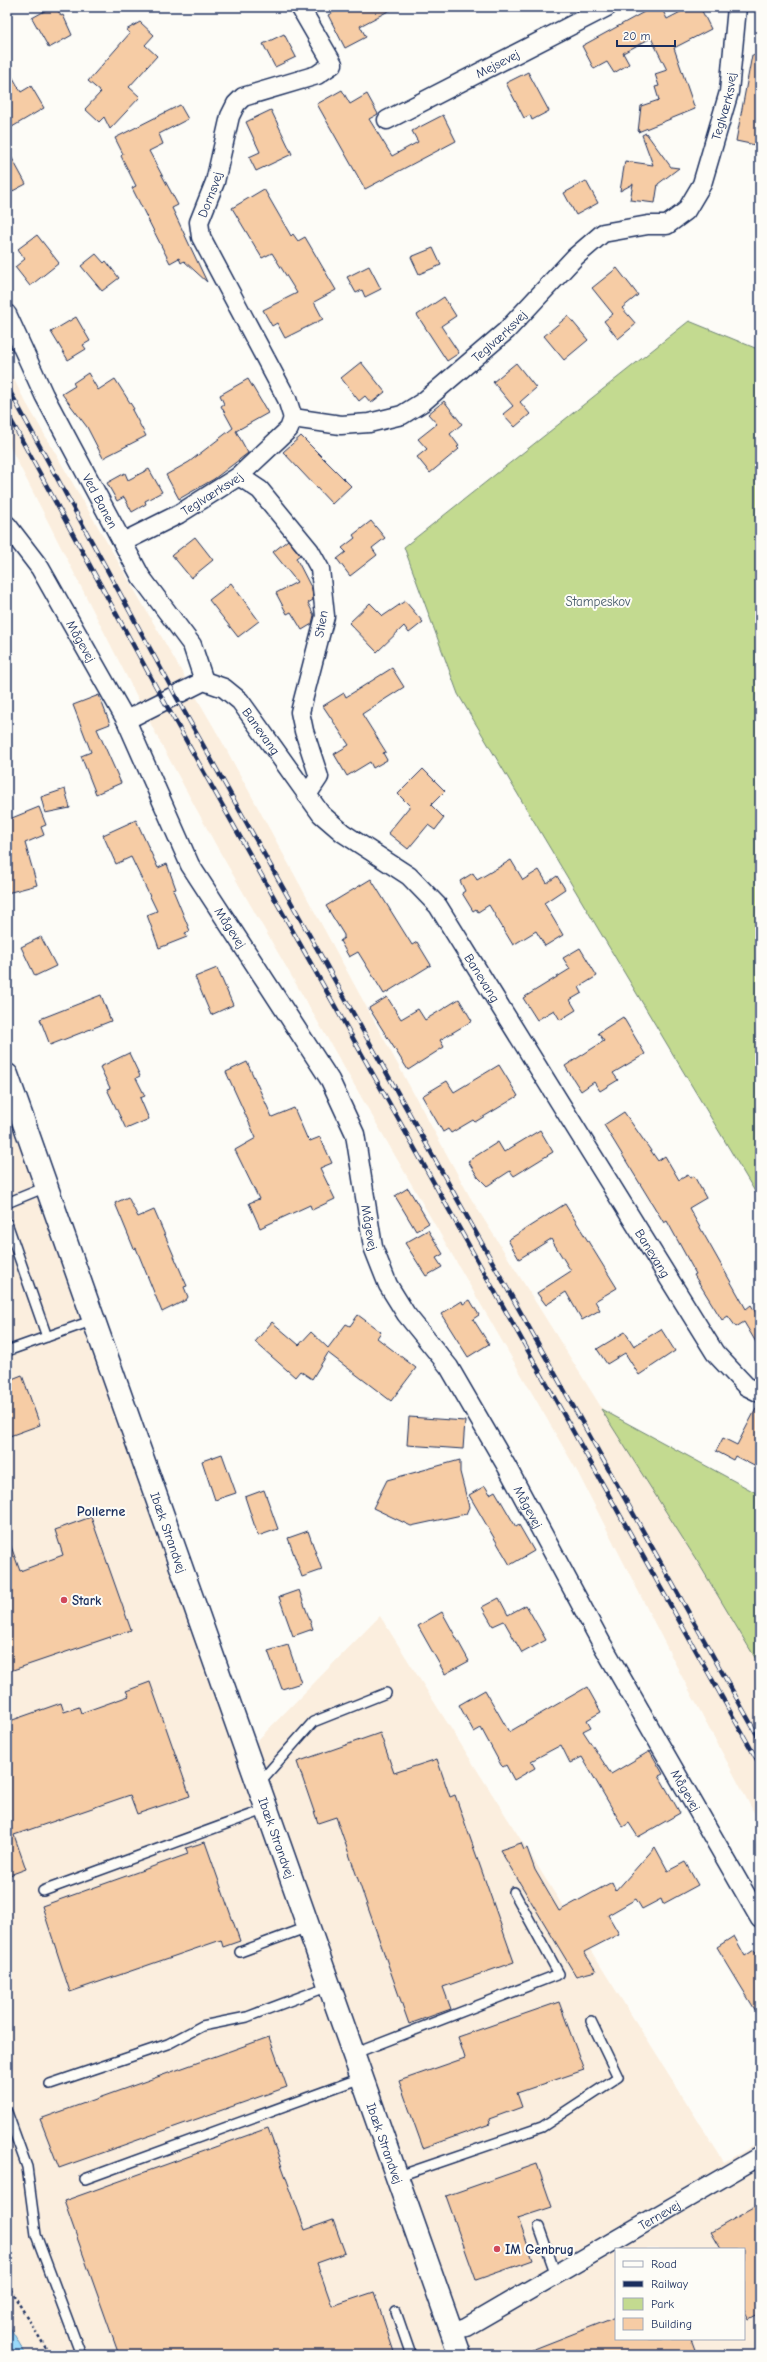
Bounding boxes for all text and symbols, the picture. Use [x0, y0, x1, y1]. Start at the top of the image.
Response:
scale bar [617, 22, 675, 48]
text: 20 m [623, 29, 651, 43]
street label: Mejsevej [473, 46, 522, 81]
street label: Teglværksvej [708, 72, 738, 142]
street label: Dornsvej [194, 170, 225, 219]
street label: Teglværksvej [468, 307, 529, 365]
street label: Teglværksvej [178, 469, 246, 518]
street label: Ved Banen [80, 471, 121, 531]
park label: Stampeskov [566, 594, 631, 609]
street label: Stien [311, 609, 331, 639]
street label: Mågevej [63, 617, 99, 665]
street label: Banevang [240, 705, 284, 758]
street label: Mågevej [212, 904, 250, 951]
street label: Banevang [462, 951, 503, 1005]
street label: Mågevej [359, 1204, 381, 1253]
street label: Banevang [632, 1226, 674, 1280]
street label: Mågevej [511, 1483, 546, 1531]
street label: Ibæk Strandvej [148, 1490, 190, 1575]
district label: Pollerne [77, 1503, 125, 1520]
place label: Stark [72, 1593, 102, 1608]
marker: Stark [59, 1595, 69, 1605]
street label: Mågevej [668, 1766, 704, 1814]
street label: Ibæk Strandvej [256, 1795, 298, 1880]
street label: Ibæk Strandvej [364, 2101, 406, 2186]
street label: Ternevej [635, 2197, 683, 2233]
place label: IM Genbrug [505, 2242, 574, 2257]
marker: IM Genbrug [492, 2244, 502, 2254]
legend [615, 2248, 745, 2340]
text: Road [651, 2257, 677, 2271]
text: Railway [651, 2277, 689, 2291]
text: Park [651, 2297, 674, 2311]
text: Building [651, 2317, 692, 2331]

